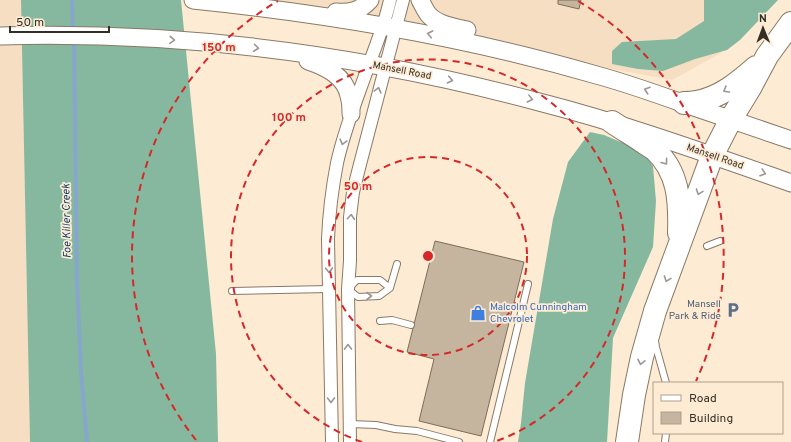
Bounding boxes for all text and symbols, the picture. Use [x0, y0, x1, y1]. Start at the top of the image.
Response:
scale bar [10, 8, 109, 34]
north arrow [743, 8, 783, 48]
text: N [759, 12, 767, 26]
text: 50 m [16, 15, 44, 31]
one-way arrow [427, 30, 433, 39]
one-way arrow [169, 36, 175, 45]
text: 150 m [202, 40, 236, 56]
one-way arrow [252, 43, 259, 52]
street label: Mansell Road [372, 59, 432, 83]
one-way arrow [447, 76, 453, 84]
one-way arrow [723, 85, 731, 92]
one-way arrow [374, 87, 382, 94]
one-way arrow [643, 87, 650, 95]
one-way arrow [526, 94, 533, 103]
text: 100 m [272, 110, 306, 126]
one-way arrow [339, 138, 348, 145]
street label: Mansell Road [685, 141, 745, 173]
one-way arrow [660, 158, 667, 165]
one-way arrow [759, 168, 766, 177]
text: 50 m [344, 179, 372, 195]
water label: Foe Killer Creek [59, 183, 75, 258]
one-way arrow [695, 189, 703, 196]
one-way arrow [346, 214, 355, 220]
centre of rings [421, 249, 435, 263]
one-way arrow [325, 267, 333, 273]
one-way arrow [663, 276, 671, 283]
one-way arrow [366, 292, 372, 301]
place label: Mansell Park & Ride [669, 298, 721, 323]
place label: Malcolm Cunningham Chevrolet [490, 301, 587, 326]
parking icon: Mansell Park & Ride [724, 301, 742, 319]
shop icon: Malcolm Cunningham Chevrolet [469, 304, 487, 322]
one-way arrow [344, 344, 353, 350]
one-way arrow [637, 359, 645, 365]
legend [653, 382, 783, 434]
text: Road [689, 391, 717, 407]
one-way arrow [327, 397, 335, 403]
text: Building [689, 411, 733, 427]

